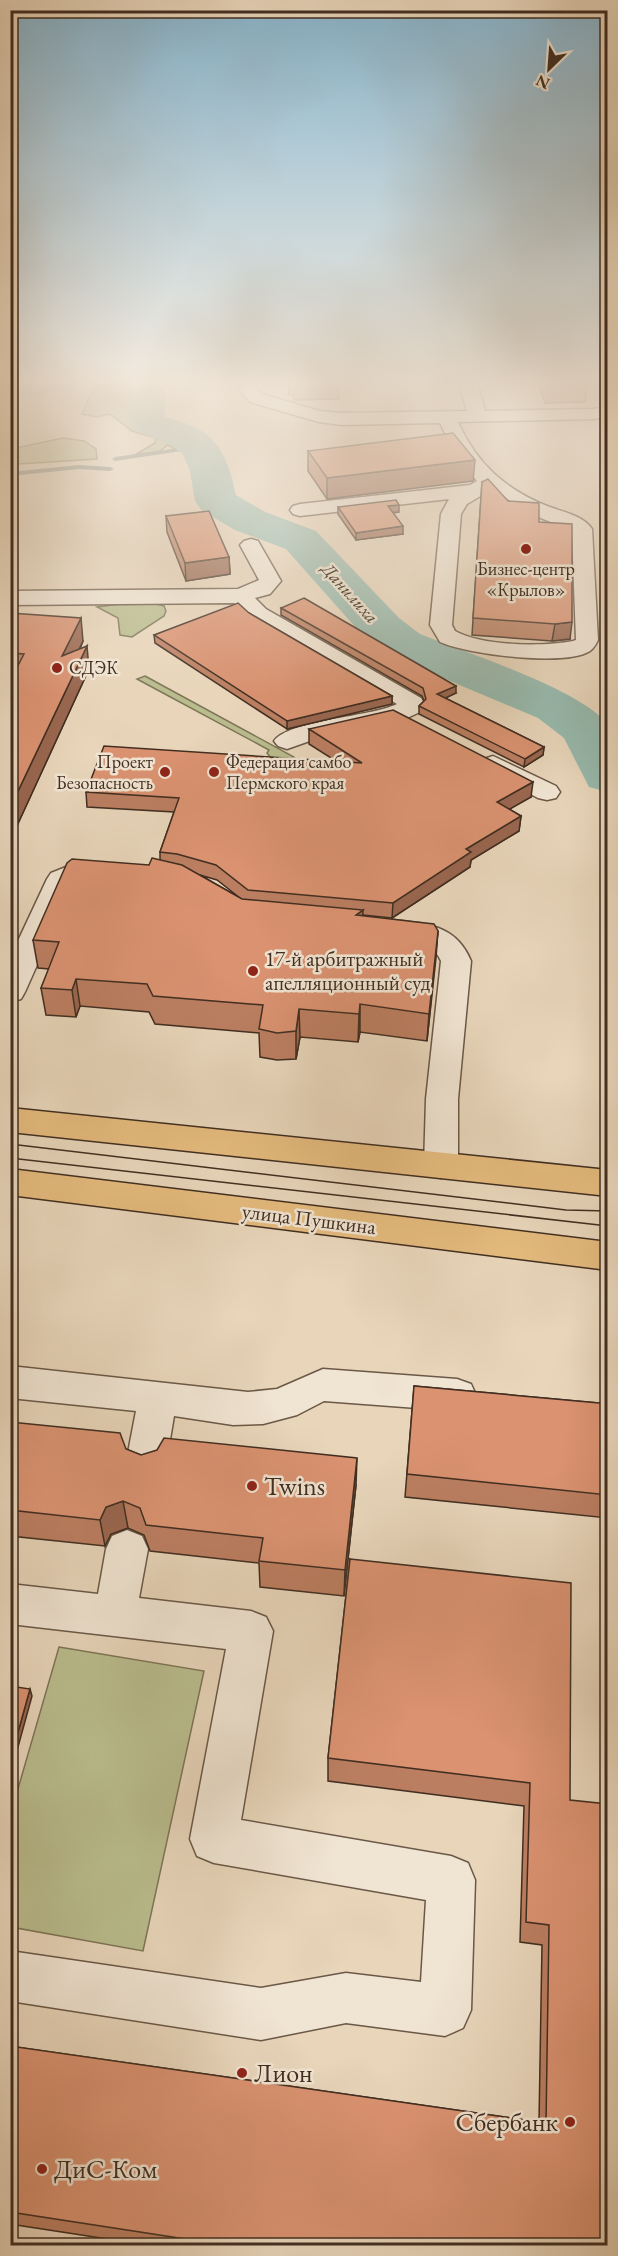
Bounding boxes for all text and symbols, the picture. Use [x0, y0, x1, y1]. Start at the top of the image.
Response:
north arrow [519, 39, 579, 99]
text: N [533, 70, 553, 94]
marker: Бизнес-центр «Крылов» [519, 542, 533, 556]
water label: Данилиха [316, 556, 384, 628]
place label: Бизнес-центр «Крылов» [477, 557, 575, 601]
place label: СДЭК [69, 656, 118, 679]
marker: СДЭК [50, 661, 64, 675]
place label: Проект Безопасность [56, 750, 154, 794]
place label: Федерация самбо Пермского края [226, 750, 352, 794]
marker: Проект Безопасность [158, 765, 172, 779]
marker: Федерация самбо Пермского края [207, 765, 221, 779]
place label: 17-й арбитражный апелляционный суд [265, 945, 431, 996]
marker: 17-й арбитражный апелляционный суд [246, 964, 260, 978]
street label: улица Пушкина [241, 1197, 378, 1240]
place label: Twins [264, 1469, 325, 1503]
marker: Twins [245, 1479, 259, 1493]
place label: Лион [254, 2056, 313, 2090]
marker: Лион [235, 2066, 249, 2080]
place label: Сбербанк [455, 2105, 559, 2139]
marker: Сбербанк [563, 2115, 577, 2129]
place label: ДиС-Ком [54, 2152, 157, 2186]
marker: ДиС-Ком [35, 2162, 49, 2176]

